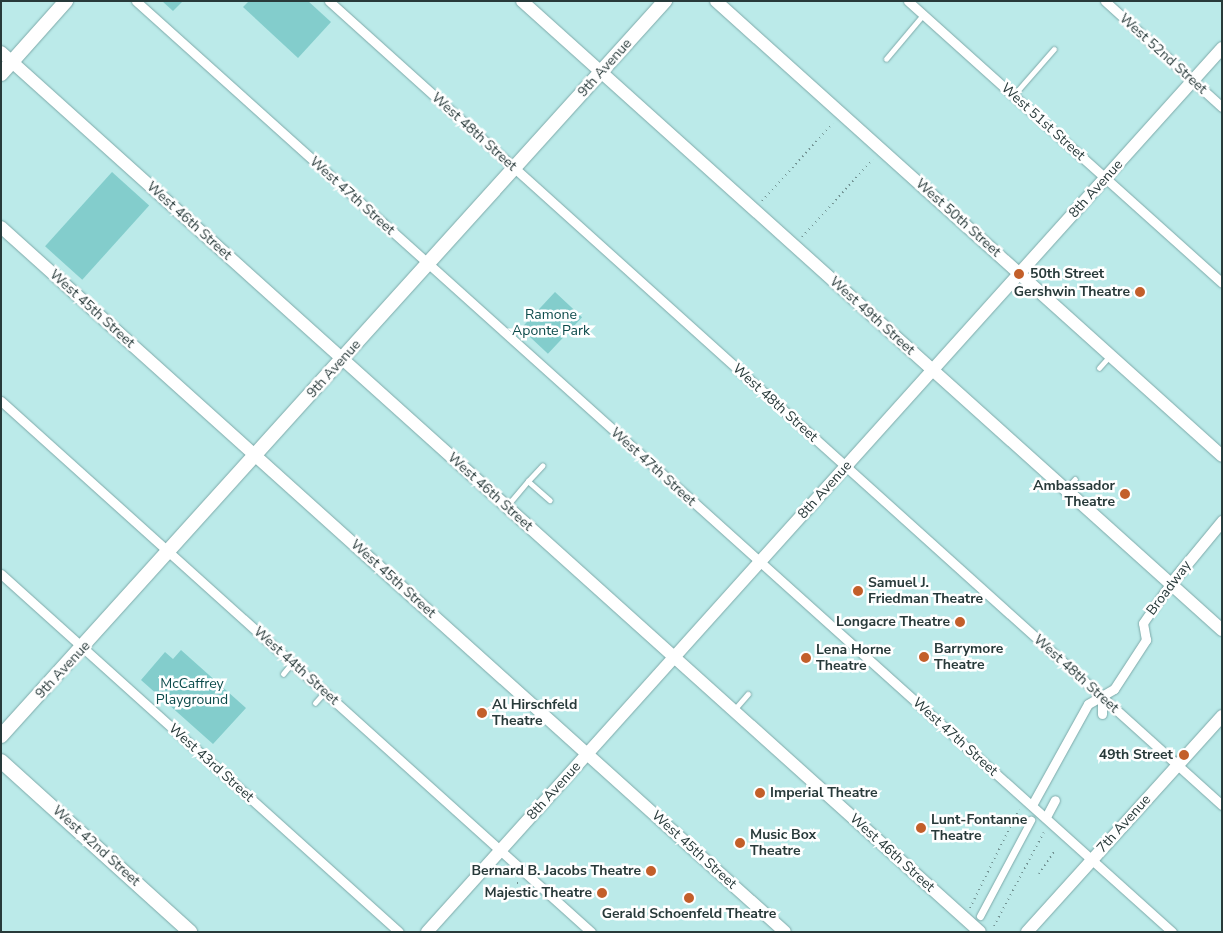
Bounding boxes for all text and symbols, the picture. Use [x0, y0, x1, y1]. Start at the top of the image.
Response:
street label: West 52nd Street [1116, 10, 1210, 98]
street label: 9th Avenue [575, 35, 635, 101]
street label: West 51st Street [997, 80, 1089, 164]
street label: West 48th Street [428, 89, 520, 175]
street label: West 47th Street [306, 153, 398, 239]
street label: 8th Avenue [1066, 156, 1126, 222]
street label: West 50th Street [912, 175, 1004, 261]
street label: West 46th Street [143, 178, 235, 264]
street label: West 45th Street [46, 266, 138, 352]
place label: 50th Street [1030, 266, 1104, 282]
marker: 50th Street [1012, 267, 1026, 281]
street label: West 49th Street [826, 273, 918, 359]
place label: Gershwin Theatre [1014, 284, 1130, 300]
marker: Gershwin Theatre [1134, 286, 1146, 298]
park label: Ramone Aponte Park [512, 307, 590, 340]
street label: 9th Avenue [304, 336, 364, 402]
street label: West 48th Street [729, 360, 821, 446]
street label: West 47th Street [607, 424, 699, 510]
street label: West 46th Street [444, 449, 536, 535]
street label: 8th Avenue [795, 457, 855, 523]
place label: Ambassador Theatre [1033, 478, 1115, 511]
marker: Ambassador Theatre [1119, 488, 1131, 500]
street label: West 45th Street [347, 536, 439, 622]
street label: Broadway [1143, 557, 1195, 619]
place label: Samuel J. Friedman Theatre [868, 575, 983, 608]
marker: Samuel J. Friedman Theatre [852, 585, 864, 597]
place label: Longacre Theatre [836, 614, 950, 630]
marker: Longacre Theatre [954, 616, 966, 628]
street label: West 44th Street [250, 623, 342, 709]
street label: West 48th Street [1030, 631, 1122, 717]
street label: 9th Avenue [32, 638, 94, 702]
place label: Barrymore Theatre [934, 641, 1003, 674]
place label: Lena Horne Theatre [816, 642, 891, 674]
marker: Barrymore Theatre [918, 651, 930, 663]
marker: Lena Horne Theatre [800, 652, 812, 664]
park label: McCaffrey Playground [156, 676, 228, 709]
street label: West 47th Street [909, 694, 1001, 780]
place label: Al Hirschfeld Theatre [492, 697, 577, 730]
marker: Al Hirschfeld Theatre [476, 707, 488, 719]
street label: West 43rd Street [165, 720, 257, 806]
place label: 49th Street [1099, 747, 1173, 763]
marker: 49th Street [1177, 748, 1191, 762]
street label: 8th Avenue [524, 758, 584, 824]
place label: Imperial Theatre [770, 785, 878, 801]
marker: Imperial Theatre [754, 787, 766, 799]
street label: 7th Avenue [1094, 791, 1154, 857]
street label: West 42nd Street [49, 802, 143, 890]
street label: West 45th Street [648, 807, 740, 893]
street label: West 46th Street [846, 810, 938, 896]
place label: Lunt-Fontanne Theatre [931, 812, 1027, 844]
marker: Lunt-Fontanne Theatre [915, 822, 927, 834]
place label: Music Box Theatre [750, 827, 816, 860]
marker: Music Box Theatre [734, 837, 746, 849]
place label: Bernard B. Jacobs Theatre [471, 863, 641, 879]
marker: Bernard B. Jacobs Theatre [645, 865, 657, 877]
place label: Majestic Theatre [484, 885, 592, 901]
marker: Majestic Theatre [596, 887, 608, 899]
marker: Gerald Schoenfeld Theatre [683, 892, 695, 904]
place label: Gerald Schoenfeld Theatre [602, 906, 776, 922]

